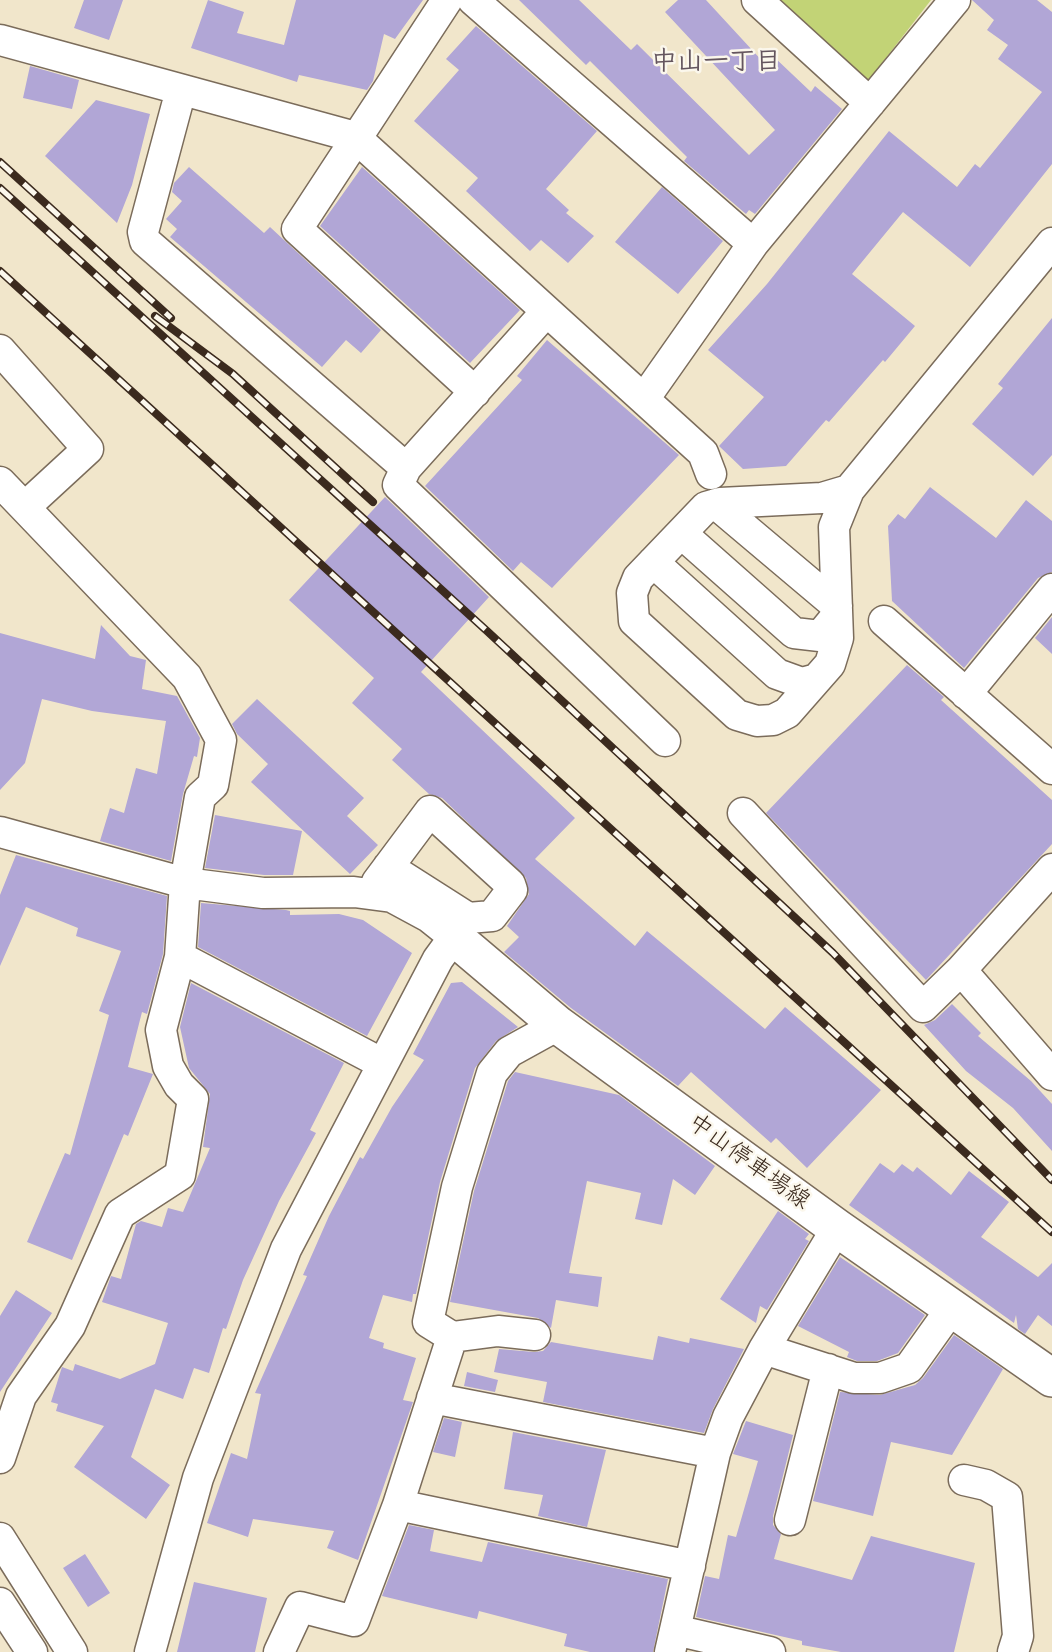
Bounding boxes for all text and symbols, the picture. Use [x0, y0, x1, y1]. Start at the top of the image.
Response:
district label: 中山一丁目 [651, 48, 781, 80]
street label: 中山停車場線 [681, 1109, 815, 1217]

